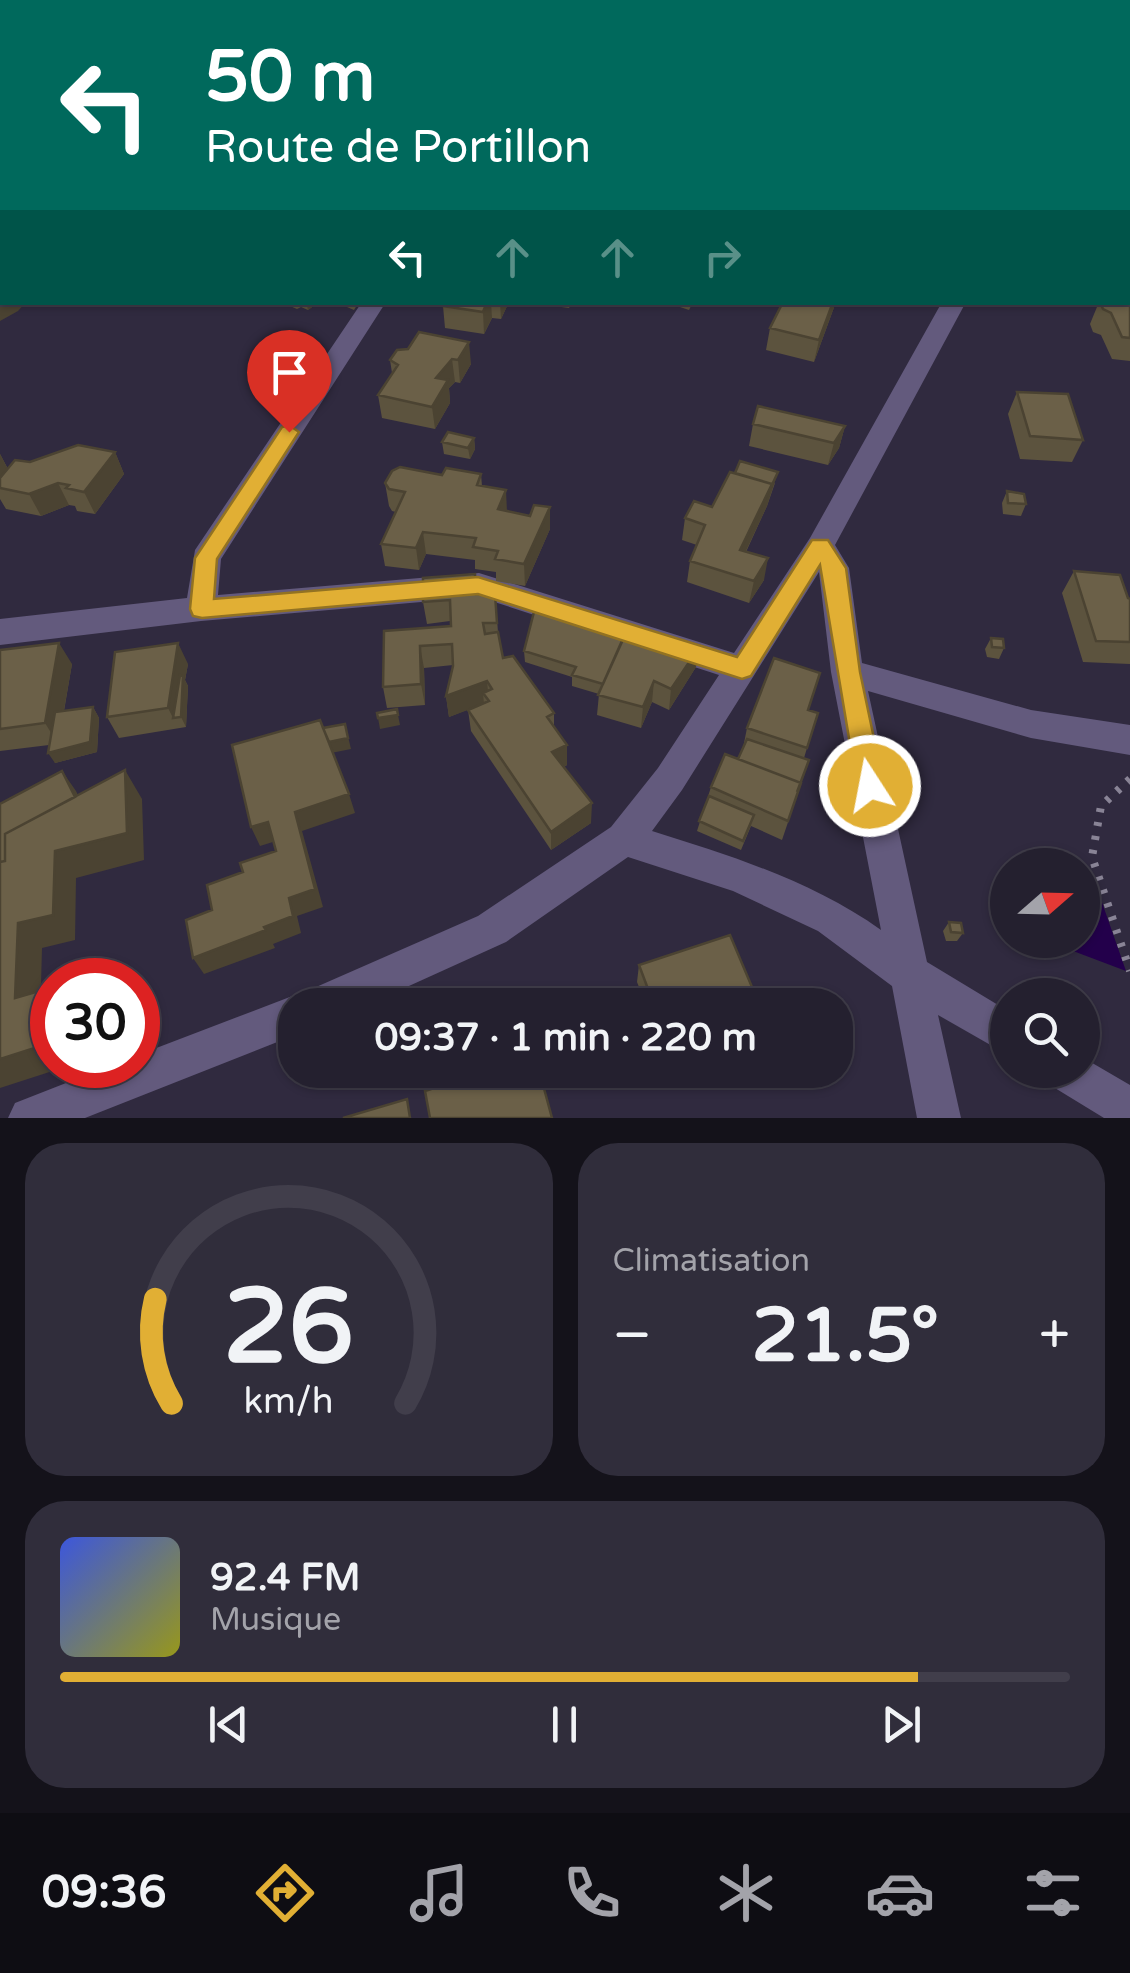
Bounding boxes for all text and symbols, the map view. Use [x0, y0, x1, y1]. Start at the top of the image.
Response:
text: 50 m [205, 36, 375, 120]
icon: left [40, 40, 170, 170]
text: Route de Portillon [205, 121, 591, 175]
icon: left [380, 230, 435, 285]
icon: ahead [485, 230, 540, 285]
icon: ahead [590, 230, 645, 285]
icon: right [695, 230, 750, 285]
pin [247, 330, 332, 433]
icon: arrive [262, 345, 317, 400]
position arrow [818, 734, 922, 838]
north arrow [990, 848, 1100, 958]
map controls [990, 848, 1100, 1088]
speed limit sign: 30 [30, 958, 160, 1088]
button: search [990, 978, 1100, 1088]
text: 09:37 · 1 min · 220 m [374, 1015, 757, 1061]
text: Climatisation [613, 1242, 810, 1280]
text: 26 [223, 1266, 354, 1391]
text: 21.5° [752, 1291, 939, 1381]
text: − [613, 1303, 652, 1369]
text: + [1039, 1303, 1070, 1369]
text: km/h [244, 1380, 334, 1423]
text: 92.4 FM [210, 1555, 360, 1601]
text: Musique [210, 1601, 341, 1639]
icon: previous [201, 1697, 256, 1752]
icon: pause [537, 1697, 592, 1752]
icon: next [874, 1697, 929, 1752]
icon: directions [250, 1858, 320, 1928]
icon: music [404, 1858, 474, 1928]
icon: phone [557, 1858, 627, 1928]
icon: climate [711, 1858, 781, 1928]
icon: car [865, 1858, 935, 1928]
icon: filters [1018, 1858, 1088, 1928]
text: 09:36 [42, 1866, 167, 1920]

